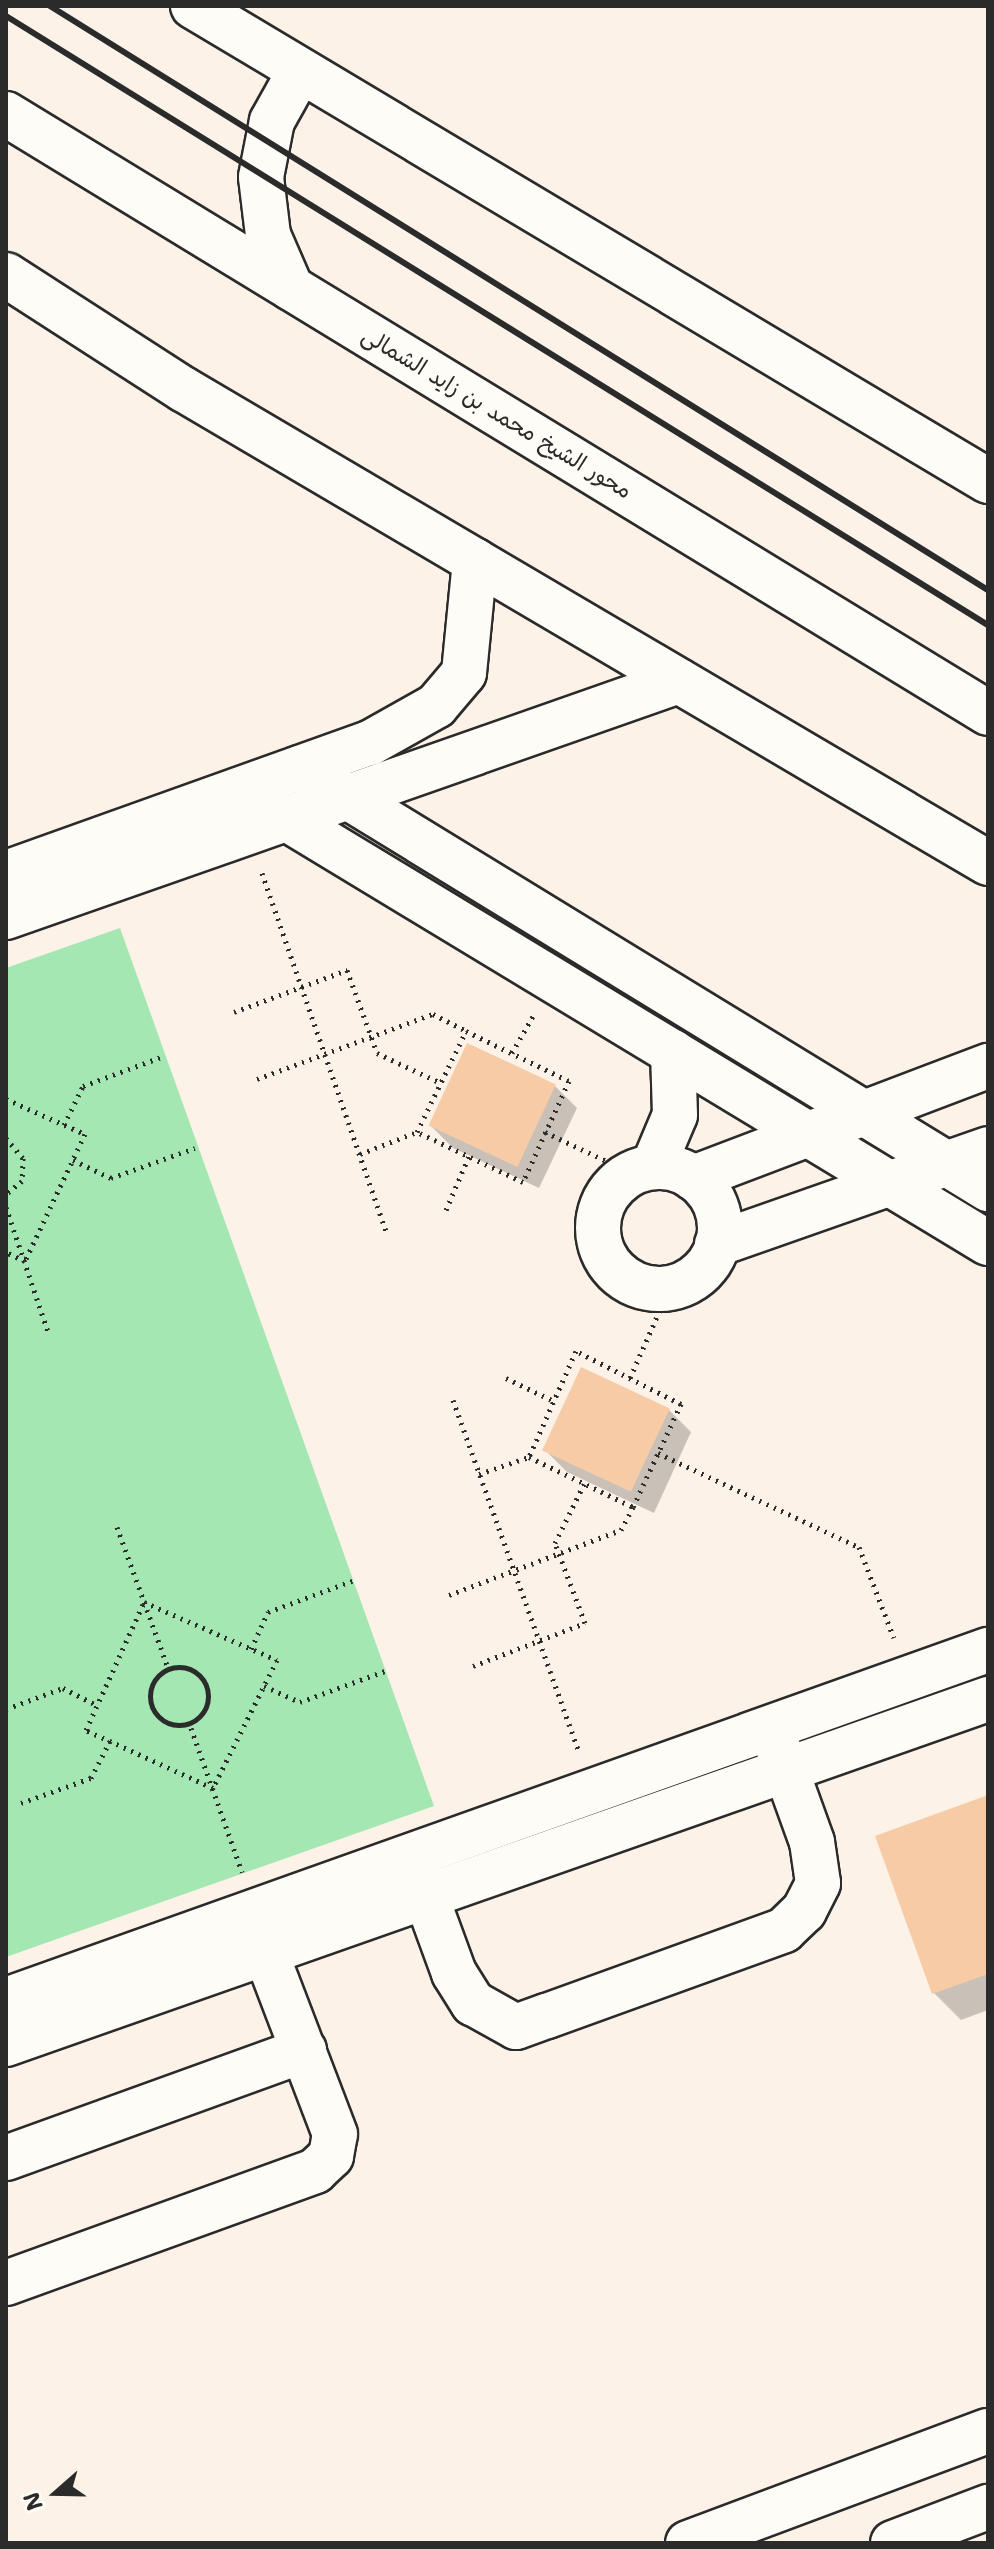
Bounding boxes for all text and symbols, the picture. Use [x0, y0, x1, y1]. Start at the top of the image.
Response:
street label: محور الشيخ محمد بن زايد الشمالى [357, 322, 637, 504]
north arrow [16, 2453, 96, 2533]
text: N [16, 2488, 50, 2515]

